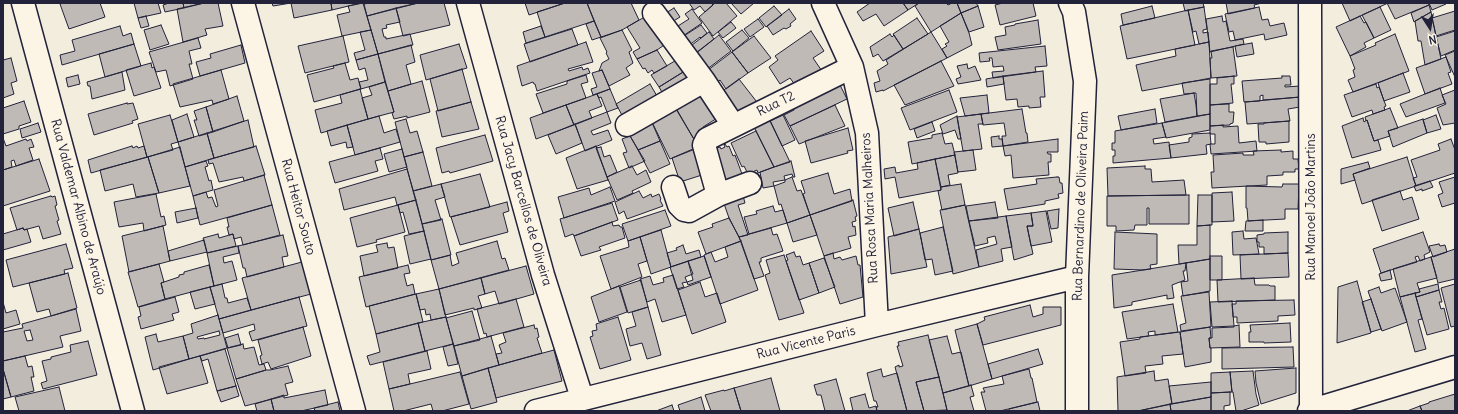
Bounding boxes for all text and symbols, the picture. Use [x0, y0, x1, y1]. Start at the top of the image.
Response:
north arrow [1410, 8, 1450, 48]
text: N [1427, 32, 1438, 47]
street label: Rua T2 [755, 88, 797, 120]
street label: Rua Bernardino de Oliveira Paim [1070, 111, 1092, 301]
street label: Rua Jacy Barcellos de Oliveira [491, 114, 555, 288]
street label: Rua Valdemar Albino de Araújo [47, 117, 109, 297]
street label: Rua Rosa Maria Malheiros [858, 132, 882, 284]
street label: Rua Manoel João Martins [1303, 133, 1319, 281]
street label: Rua Heitor Souto [278, 157, 318, 257]
street label: Rua Vicente Paris [755, 323, 857, 363]

